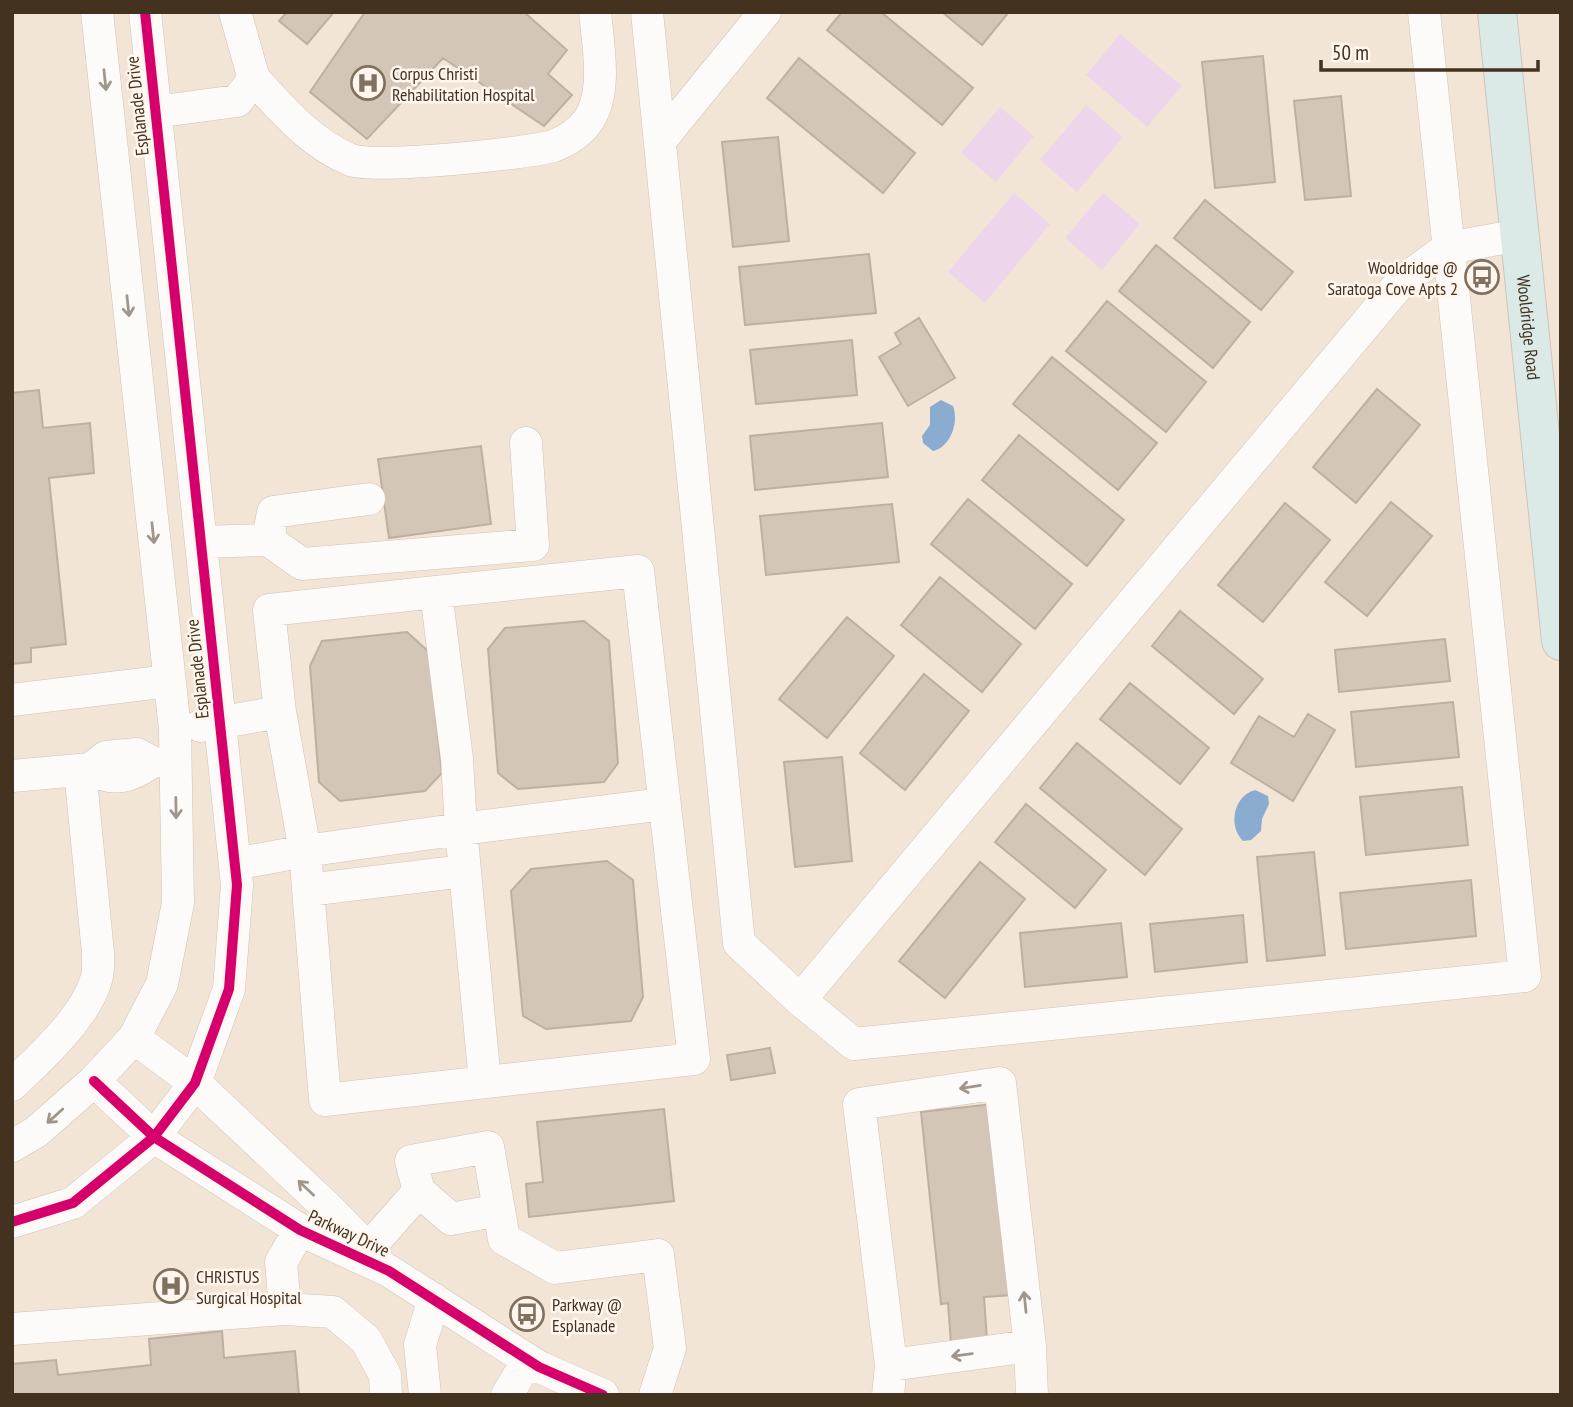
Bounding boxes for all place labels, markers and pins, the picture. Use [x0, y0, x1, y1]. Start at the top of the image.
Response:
place label: Corpus Christi Rehabilitation Hospital [392, 62, 535, 106]
hospital icon: Corpus Christi Rehabilitation Hospital [349, 64, 387, 102]
place label: Wooldridge @ Saratoga Cove Apts 2 [1327, 256, 1458, 300]
bus stop icon: Wooldridge @ Saratoga Cove Apts 2 [1463, 258, 1501, 296]
place label: CHRISTUS Surgical Hospital [196, 1265, 302, 1309]
hospital icon: CHRISTUS Surgical Hospital [152, 1267, 190, 1305]
place label: Parkway @ Esplanade [552, 1293, 622, 1337]
bus stop icon: Parkway @ Esplanade [508, 1295, 546, 1333]

